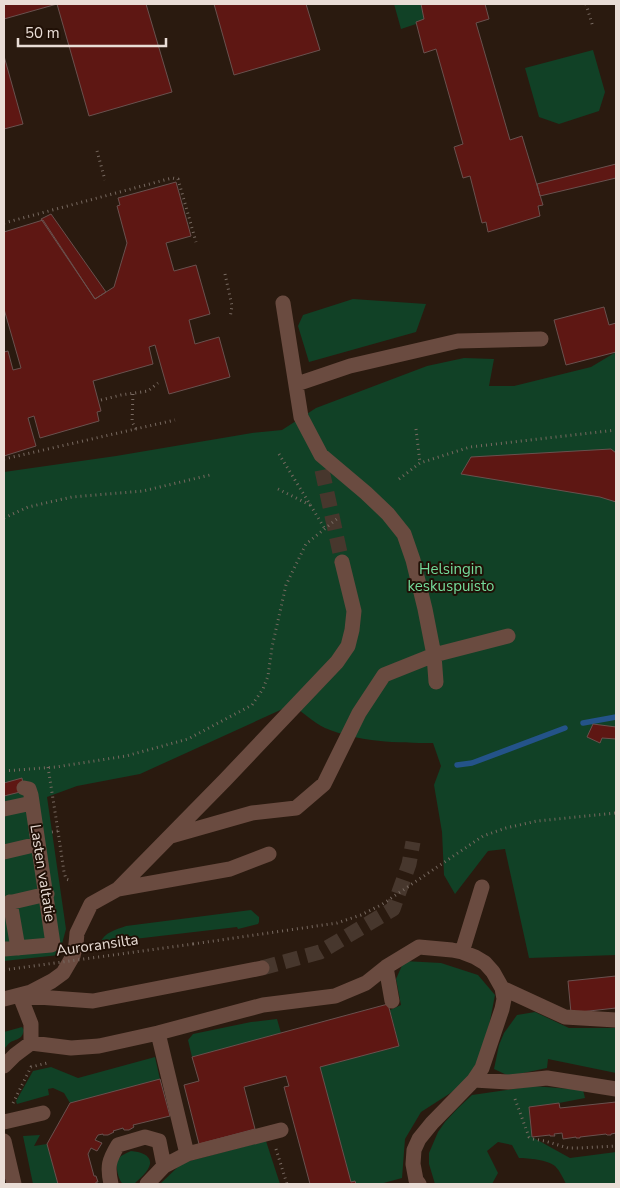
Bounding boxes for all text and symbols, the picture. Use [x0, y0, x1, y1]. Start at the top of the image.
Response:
scale bar [18, 15, 165, 47]
text: 50 m [25, 23, 60, 43]
park label: Helsingin keskuspuisto [408, 559, 494, 596]
street label: Lasten valtatie [25, 823, 61, 923]
street label: Auroransilta [55, 929, 139, 961]

